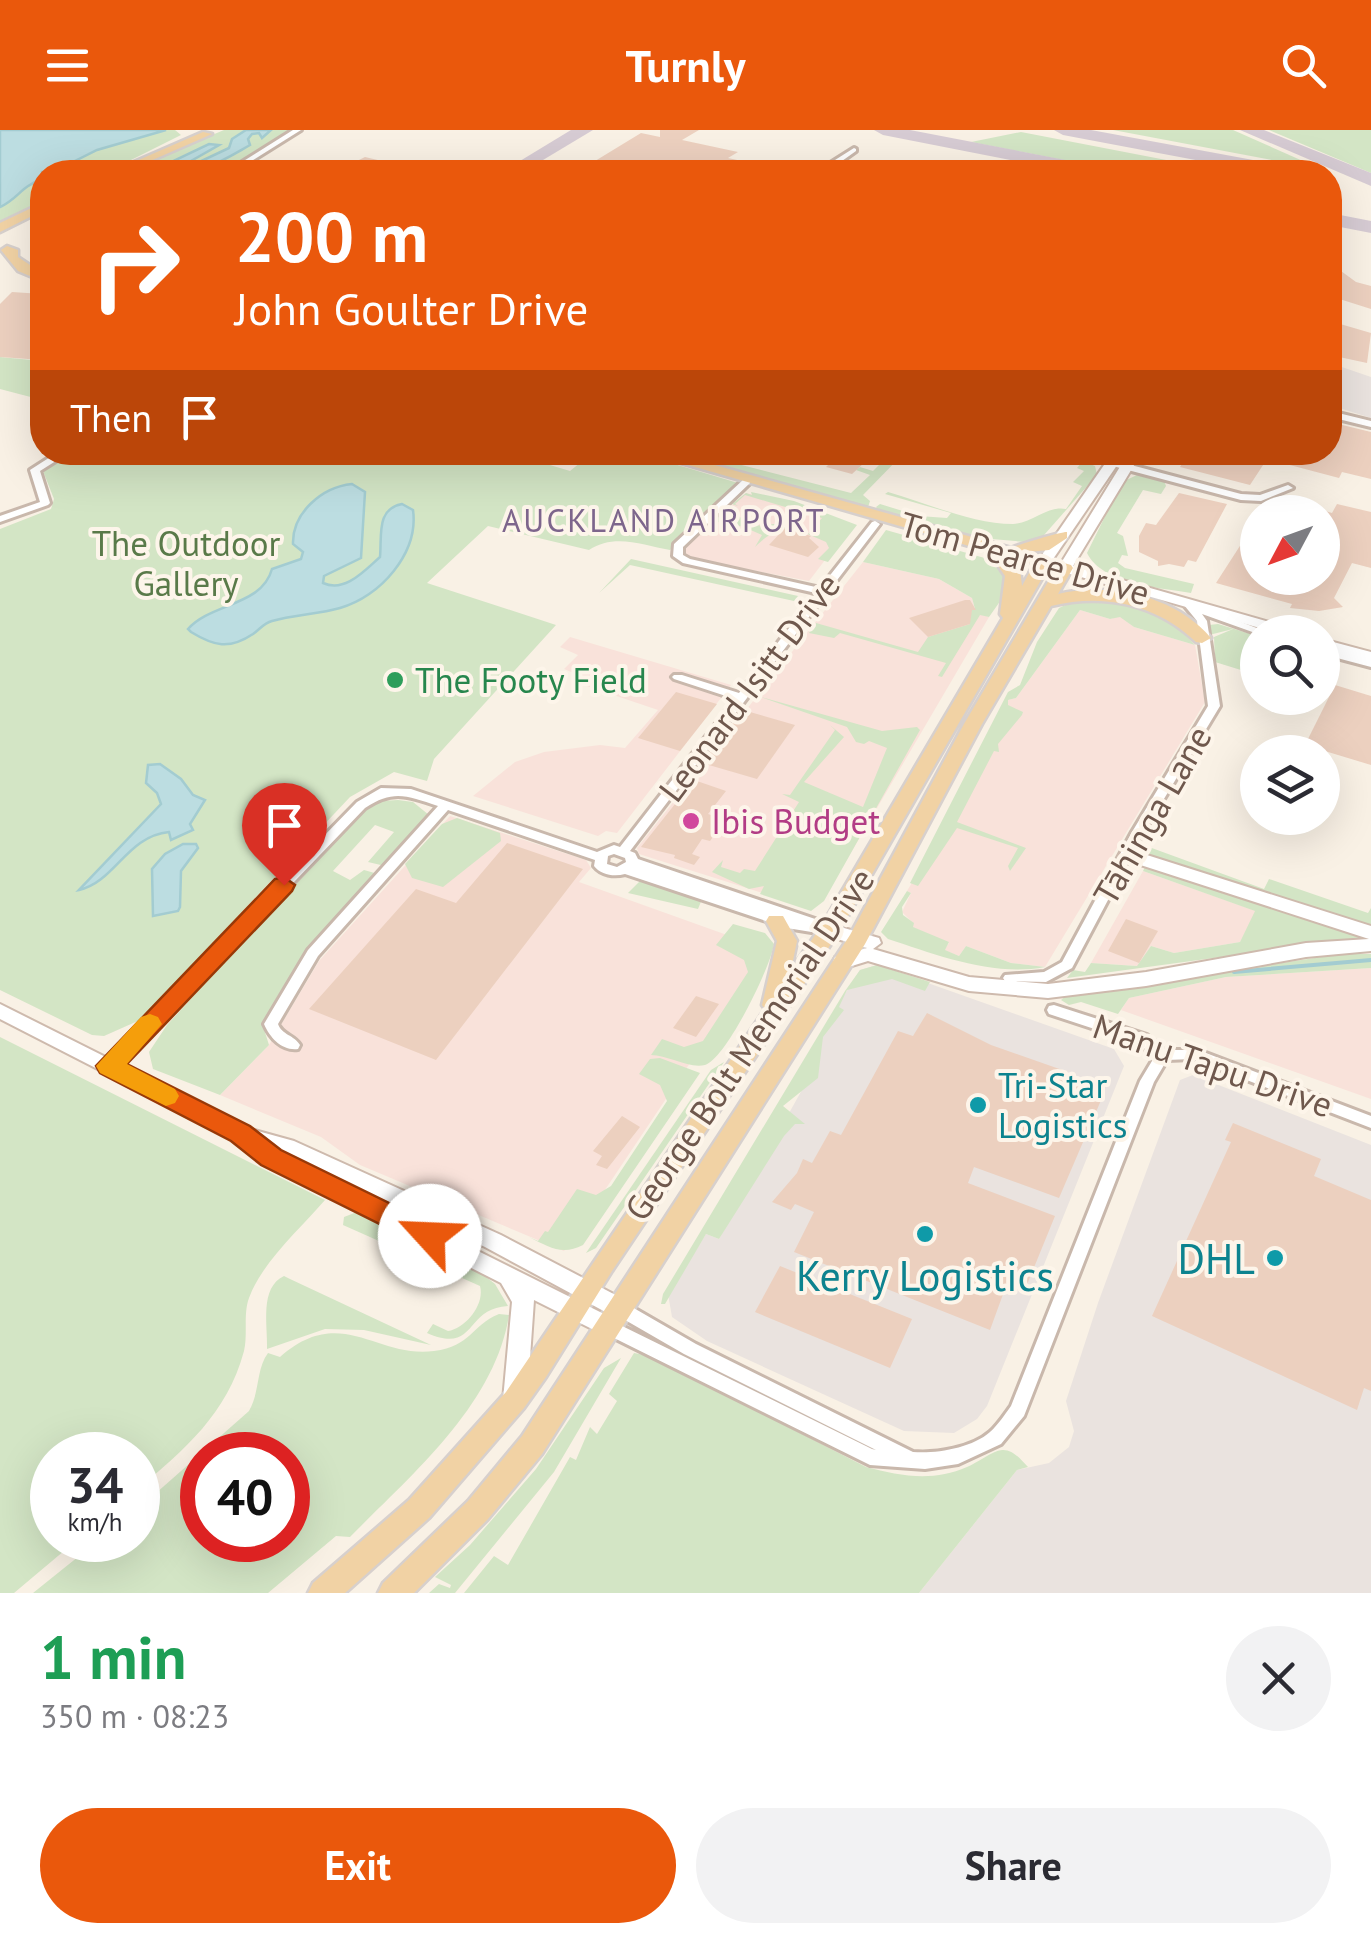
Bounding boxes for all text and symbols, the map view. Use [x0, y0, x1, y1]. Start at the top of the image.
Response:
text: Turnly [625, 36, 746, 94]
icon: menu [40, 38, 95, 93]
icon: search [1276, 38, 1331, 93]
text: 200 m [235, 191, 428, 281]
icon: right [70, 200, 200, 330]
text: John Goulter Drive [235, 279, 588, 337]
icon: arrive [172, 390, 227, 445]
text: Then [70, 393, 152, 442]
north arrow [1240, 495, 1340, 595]
map controls [1240, 495, 1340, 835]
district label: AUCKLAND AIRPORT [502, 499, 826, 541]
street label: Tom Pearce Drive [895, 500, 1155, 616]
park label: The Outdoor Gallery [92, 520, 280, 606]
street label: Leonard Isitt Drive [648, 564, 850, 810]
button: search [1240, 615, 1340, 715]
place label: The Footy Field [415, 657, 647, 703]
marker: The Footy Field [384, 669, 406, 691]
street label: Tāhinga Lane [1082, 717, 1222, 913]
button: layers [1240, 735, 1340, 835]
pin [242, 783, 327, 886]
icon: arrive [257, 798, 312, 853]
place label: Ibis Budget [711, 798, 880, 844]
marker: Ibis Budget [680, 810, 702, 832]
street label: George Bolt Memorial Drive [614, 859, 884, 1229]
street label: Manu Tapu Drive [1087, 1003, 1339, 1127]
place label: Tri-Star Logistics [998, 1062, 1127, 1148]
marker: Tri-Star Logistics [967, 1094, 989, 1116]
position arrow [378, 1184, 482, 1288]
marker: Kerry Logistics [914, 1223, 936, 1245]
place label: DHL [1178, 1231, 1255, 1286]
marker: DHL [1264, 1247, 1286, 1269]
place label: Kerry Logistics [796, 1248, 1054, 1303]
speed limit sign: 40 [180, 1432, 310, 1562]
text: 34 [67, 1452, 123, 1517]
text: km/h [68, 1506, 122, 1538]
text: 1 min [40, 1618, 186, 1696]
button: close [1226, 1626, 1331, 1731]
text: 350 m · 08:23 [40, 1695, 229, 1737]
button: Exit [40, 1808, 676, 1923]
button: Share [696, 1808, 1331, 1923]

